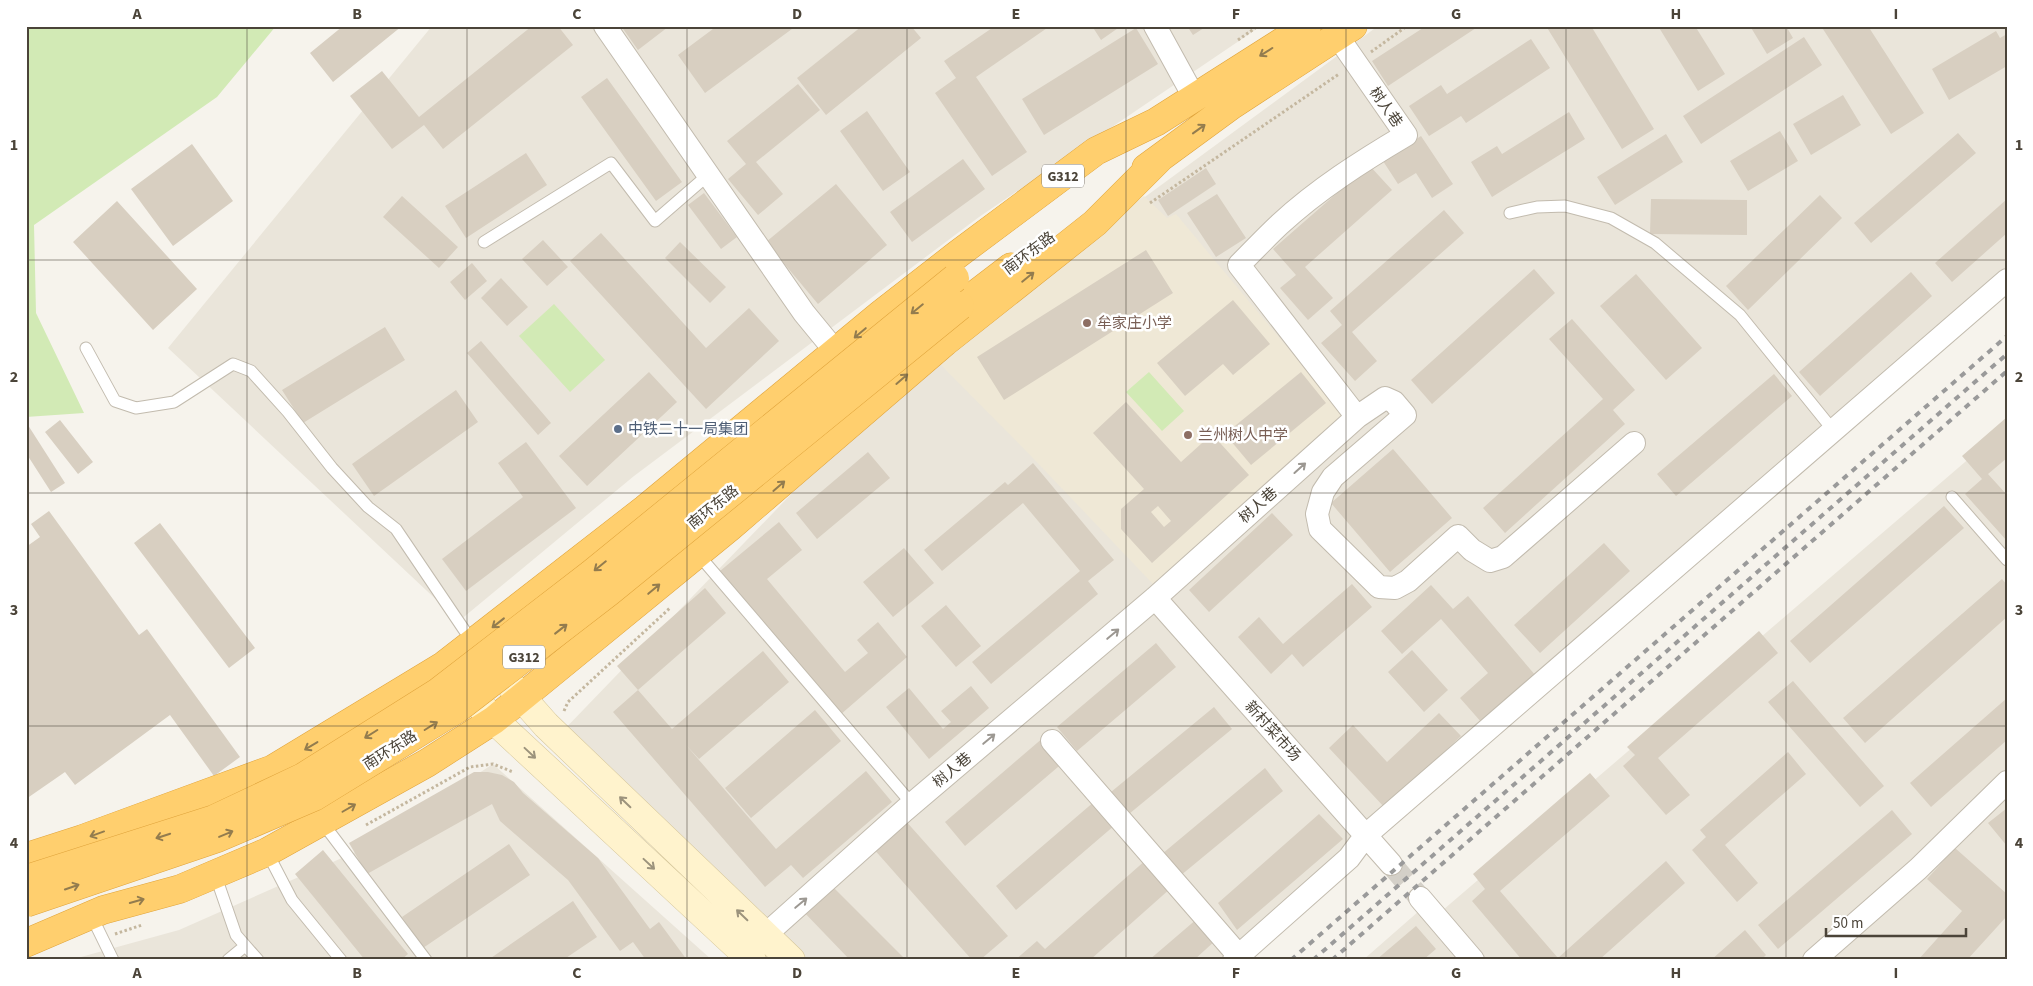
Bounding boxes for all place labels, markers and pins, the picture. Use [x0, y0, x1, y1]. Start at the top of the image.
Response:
place label: 牟家庄小学 [1097, 313, 1172, 334]
marker: 牟家庄小学 [1081, 317, 1093, 329]
place label: 中铁二十一局集团 [628, 419, 748, 440]
marker: 中铁二十一局集团 [612, 423, 624, 435]
place label: 兰州树人中学 [1198, 425, 1288, 446]
marker: 兰州树人中学 [1182, 429, 1194, 441]

